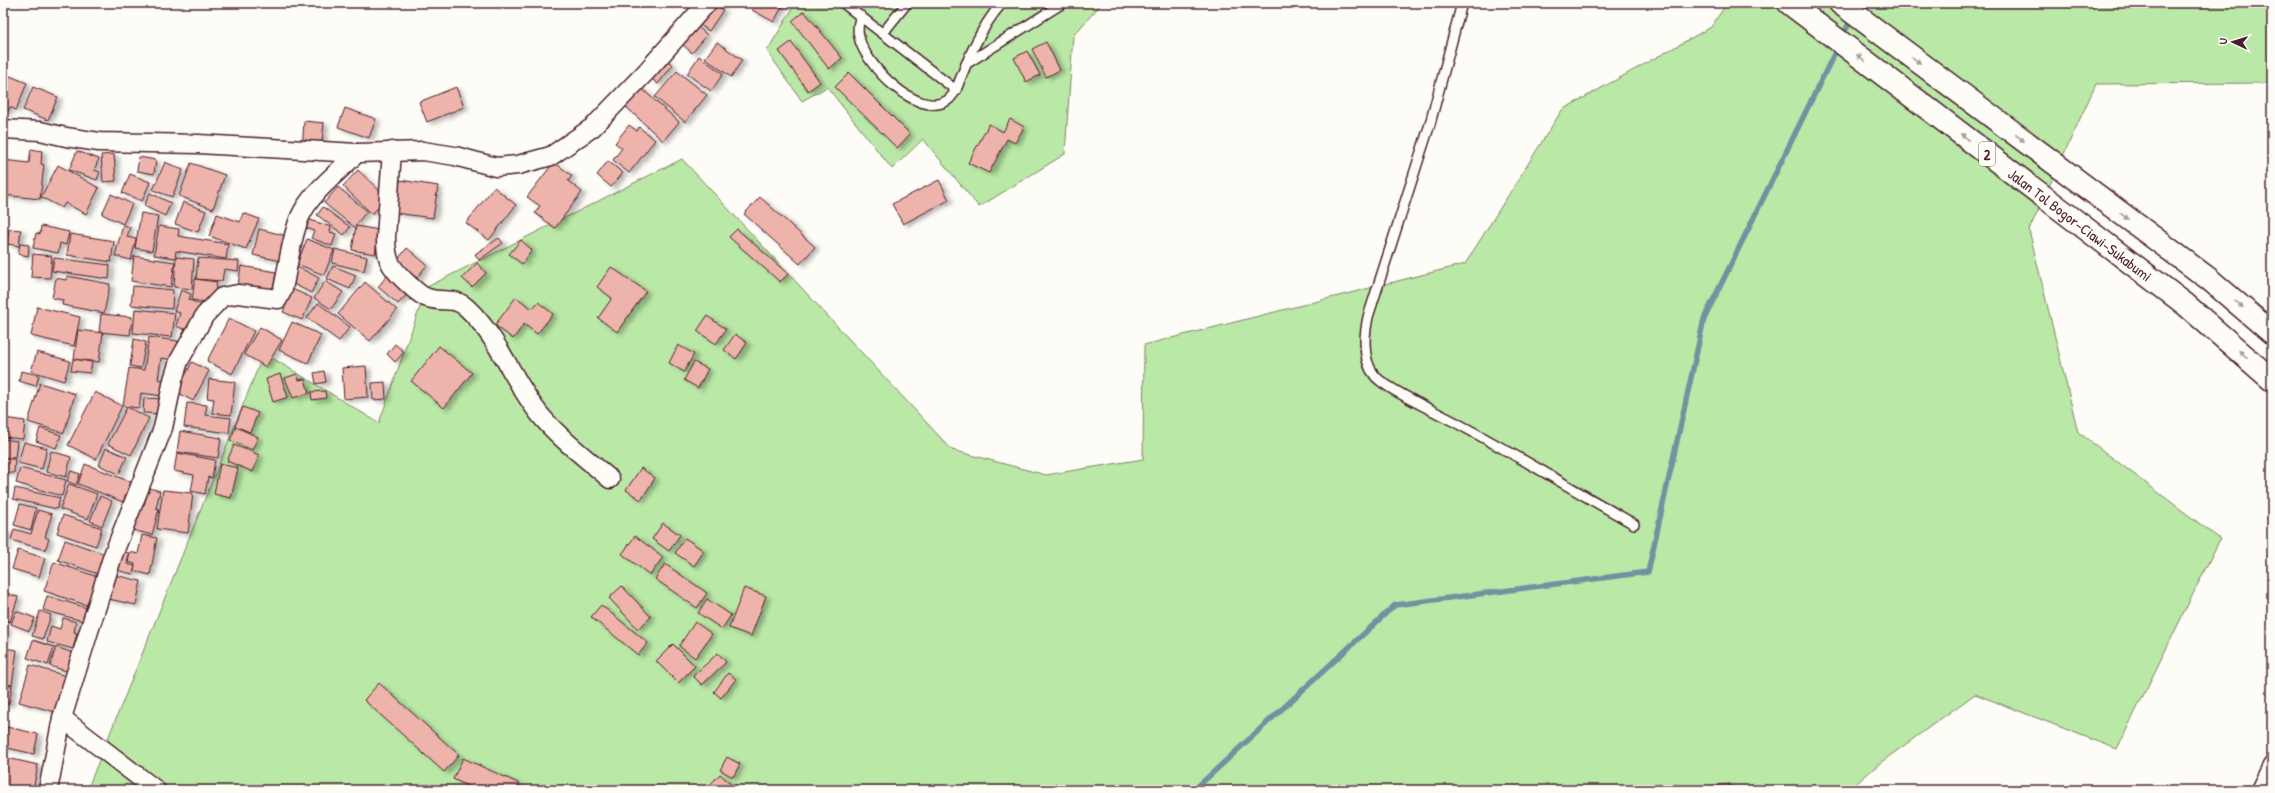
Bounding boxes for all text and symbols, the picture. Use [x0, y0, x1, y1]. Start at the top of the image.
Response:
north arrow [2213, 22, 2253, 62]
text: U [2216, 38, 2230, 45]
one-way arrow [1856, 54, 1867, 62]
one-way arrow [1911, 56, 1922, 64]
one-way arrow [1959, 133, 1970, 141]
one-way arrow [2015, 134, 2026, 142]
road number: 2 [1979, 142, 1995, 166]
street label: Jalan Tol Bogor–Ciawi–Sukabumi [2004, 163, 2157, 286]
one-way arrow [2119, 211, 2130, 220]
one-way arrow [2233, 300, 2244, 309]
one-way arrow [2238, 350, 2247, 359]

